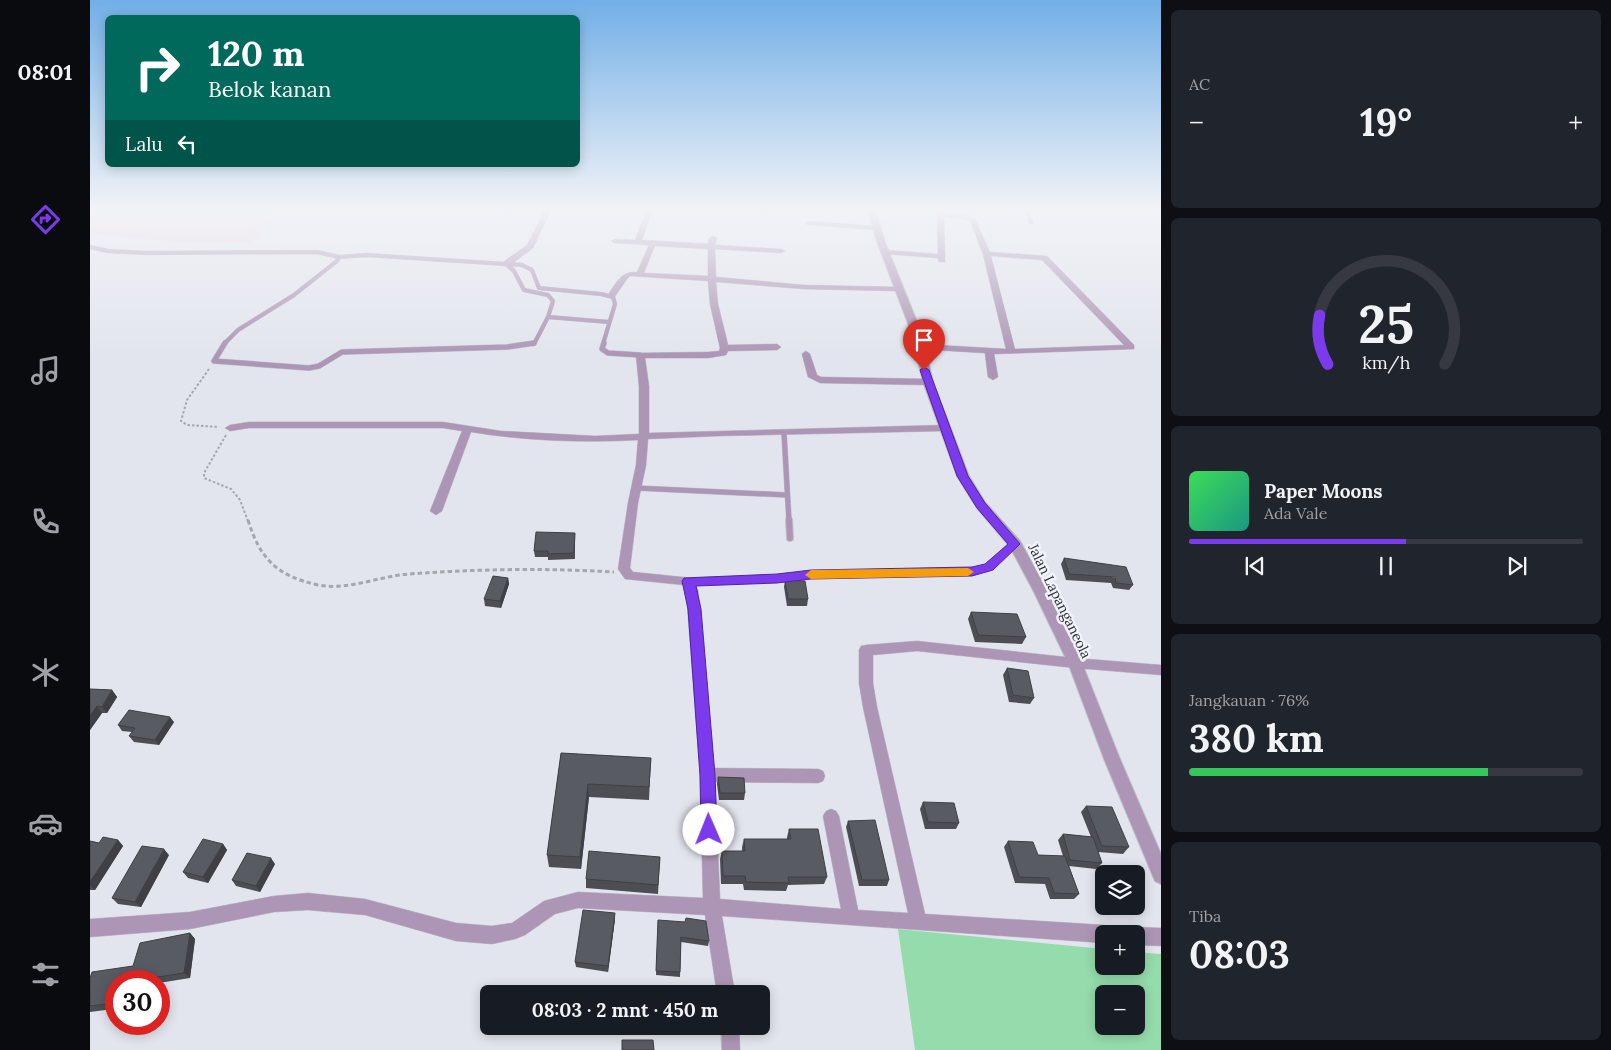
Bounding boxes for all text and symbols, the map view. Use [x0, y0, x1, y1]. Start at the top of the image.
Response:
text: 120 m [208, 31, 305, 76]
icon: right [125, 35, 190, 100]
text: 08:01 [17, 58, 73, 86]
text: AC [1189, 74, 1210, 94]
text: Belok kanan [208, 75, 331, 103]
text: 19° [1360, 98, 1412, 146]
text: − [1189, 105, 1204, 141]
text: + [1568, 105, 1583, 141]
icon: left [173, 130, 201, 158]
text: Lalu [125, 132, 163, 156]
icon: directions [28, 202, 63, 237]
text: 25 [1358, 291, 1414, 357]
pin [903, 319, 945, 370]
icon: arrive [910, 326, 938, 354]
text: km/h [1362, 351, 1410, 374]
icon: music [28, 353, 63, 388]
text: Paper Moons [1264, 479, 1383, 503]
text: Ada Vale [1264, 503, 1327, 523]
icon: phone [28, 504, 63, 539]
street label: Jalan Lapanganeola [1024, 540, 1096, 661]
icon: previous [1241, 552, 1269, 580]
icon: pause [1372, 552, 1400, 580]
icon: next [1503, 552, 1531, 580]
icon: climate [28, 655, 63, 690]
text: Jangkauan · 76% [1189, 690, 1309, 710]
text: 380 km [1189, 714, 1324, 762]
position arrow [682, 803, 734, 855]
icon: car [28, 806, 63, 841]
map controls [1095, 865, 1145, 1035]
button: layers [1095, 865, 1145, 915]
text: Tiba [1189, 906, 1221, 926]
button: + [1095, 925, 1145, 975]
text: 08:03 [1189, 930, 1290, 978]
icon: filters [28, 957, 63, 992]
speed limit sign: 30 [105, 970, 170, 1035]
button: − [1095, 985, 1145, 1035]
text: 08:03 · 2 mnt · 450 m [532, 998, 718, 1022]

